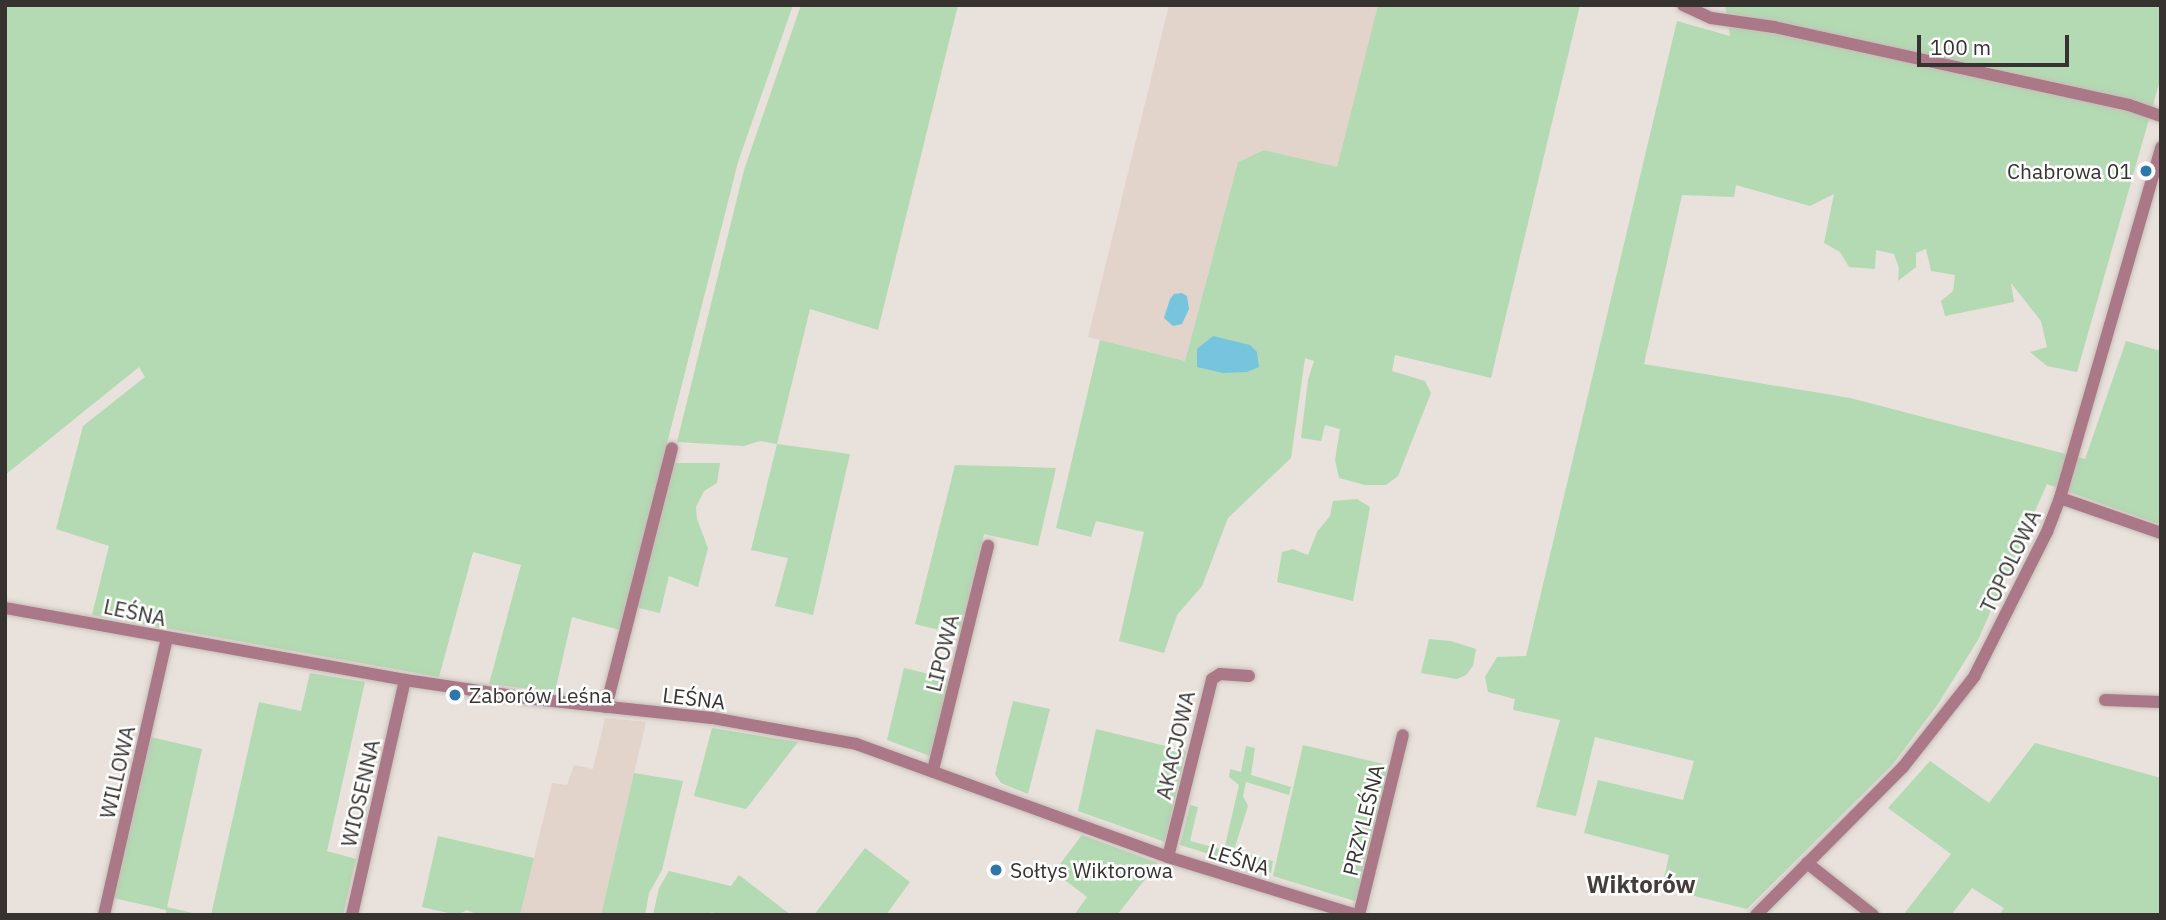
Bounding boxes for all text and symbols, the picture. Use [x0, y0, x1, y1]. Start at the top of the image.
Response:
scale bar [1921, 21, 2073, 65]
text: 100 m [1930, 33, 1991, 61]
place label: Chabrowa 01 [2007, 158, 2132, 184]
marker: Chabrowa 01 [2138, 163, 2154, 179]
street label: TOPOLOWA [1974, 506, 2046, 616]
street label: LEŚNA [101, 593, 169, 631]
street label: LIPOWA [920, 612, 964, 694]
place label: Zaborów Leśna [469, 682, 612, 708]
street label: LEŚNA [661, 682, 727, 714]
marker: Zaborów Leśna [447, 687, 463, 703]
street label: AKACJOWA [1150, 688, 1200, 802]
street label: WILLOWA [94, 723, 140, 821]
street label: WIOSENNA [335, 737, 385, 849]
street label: PRZYLEŚNA [1337, 762, 1389, 878]
street label: LEŚNA [1205, 838, 1273, 880]
place label: Sołtys Wiktorowa [1010, 857, 1173, 883]
marker: Sołtys Wiktorowa [988, 862, 1004, 878]
district label: Wiktorów [1586, 871, 1696, 899]

